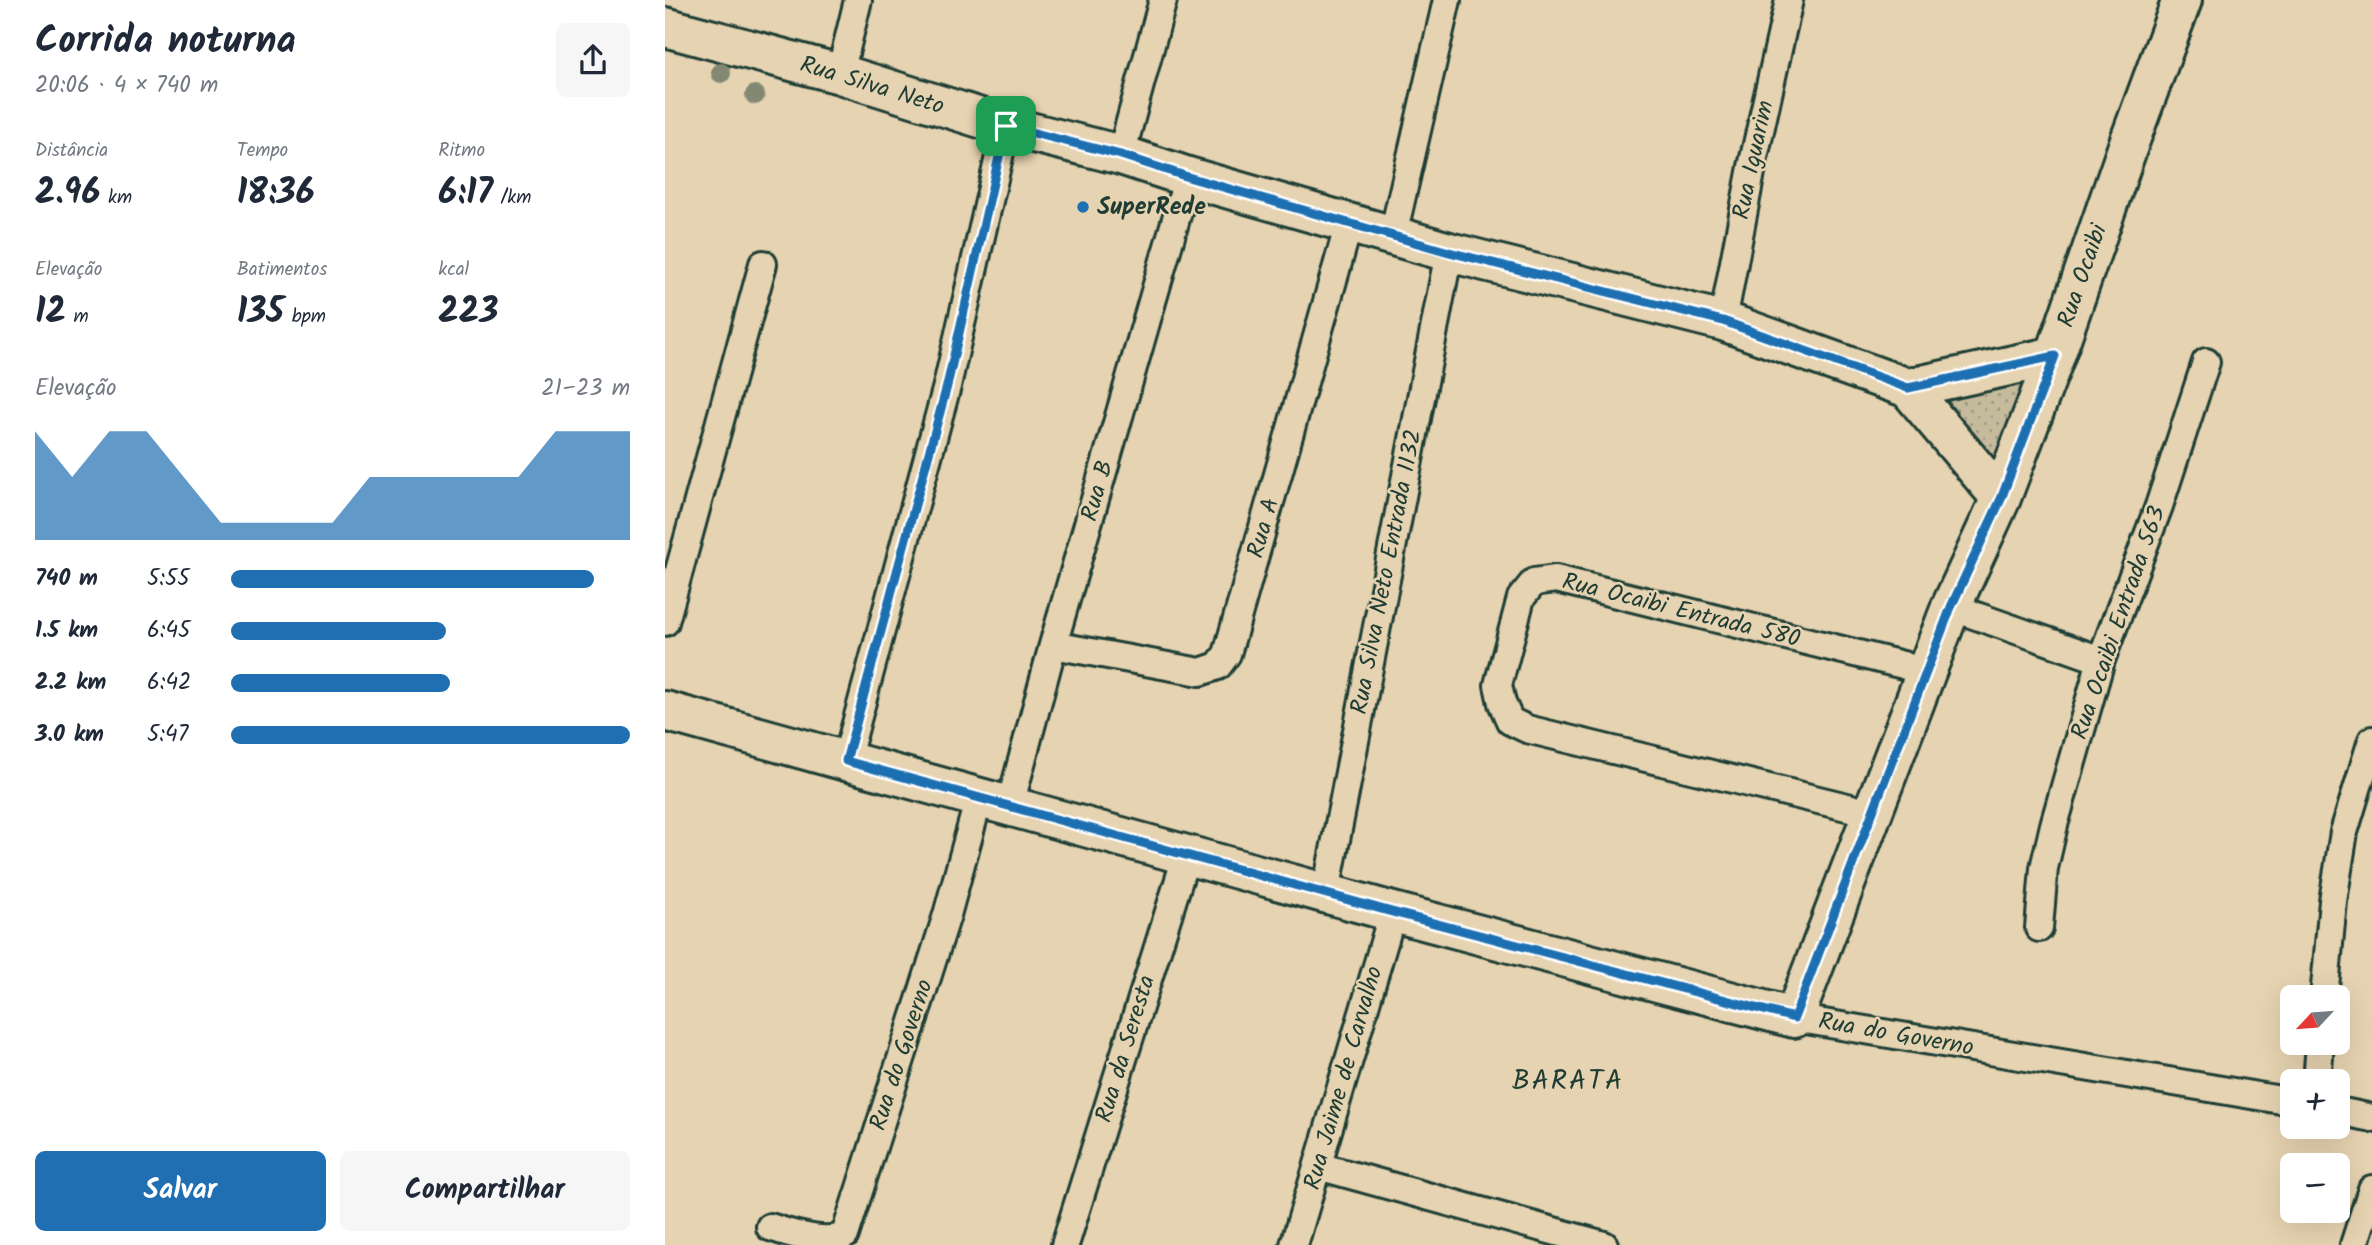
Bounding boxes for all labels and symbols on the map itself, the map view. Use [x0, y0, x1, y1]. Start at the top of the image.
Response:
street label: Rua Silva Neto [795, 46, 949, 126]
pin [976, 96, 1036, 156]
street label: Rua Iguarim [1722, 97, 1786, 223]
place label: SuperRede [1097, 188, 1206, 227]
marker: SuperRede [1075, 199, 1091, 215]
street label: Rua Ocaibi [2047, 218, 2119, 333]
street label: Rua Silva Neto Entrada 1132 [1340, 426, 1434, 718]
street label: Rua B [1071, 456, 1125, 526]
street label: Rua A [1237, 493, 1291, 563]
street label: Rua Ocaibi Entrada 563 [2061, 501, 2177, 745]
street label: Rua Ocaibi Entrada 580 [1558, 563, 1804, 659]
street label: Rua Jaime de Carvalho [1293, 961, 1395, 1194]
street label: Rua da Seresta [1085, 970, 1167, 1128]
street label: Rua do Governo [859, 974, 945, 1136]
north arrow [2280, 985, 2350, 1055]
street label: Rua do Governo [1815, 1002, 1977, 1068]
district label: BARATA [1512, 1059, 1624, 1104]

